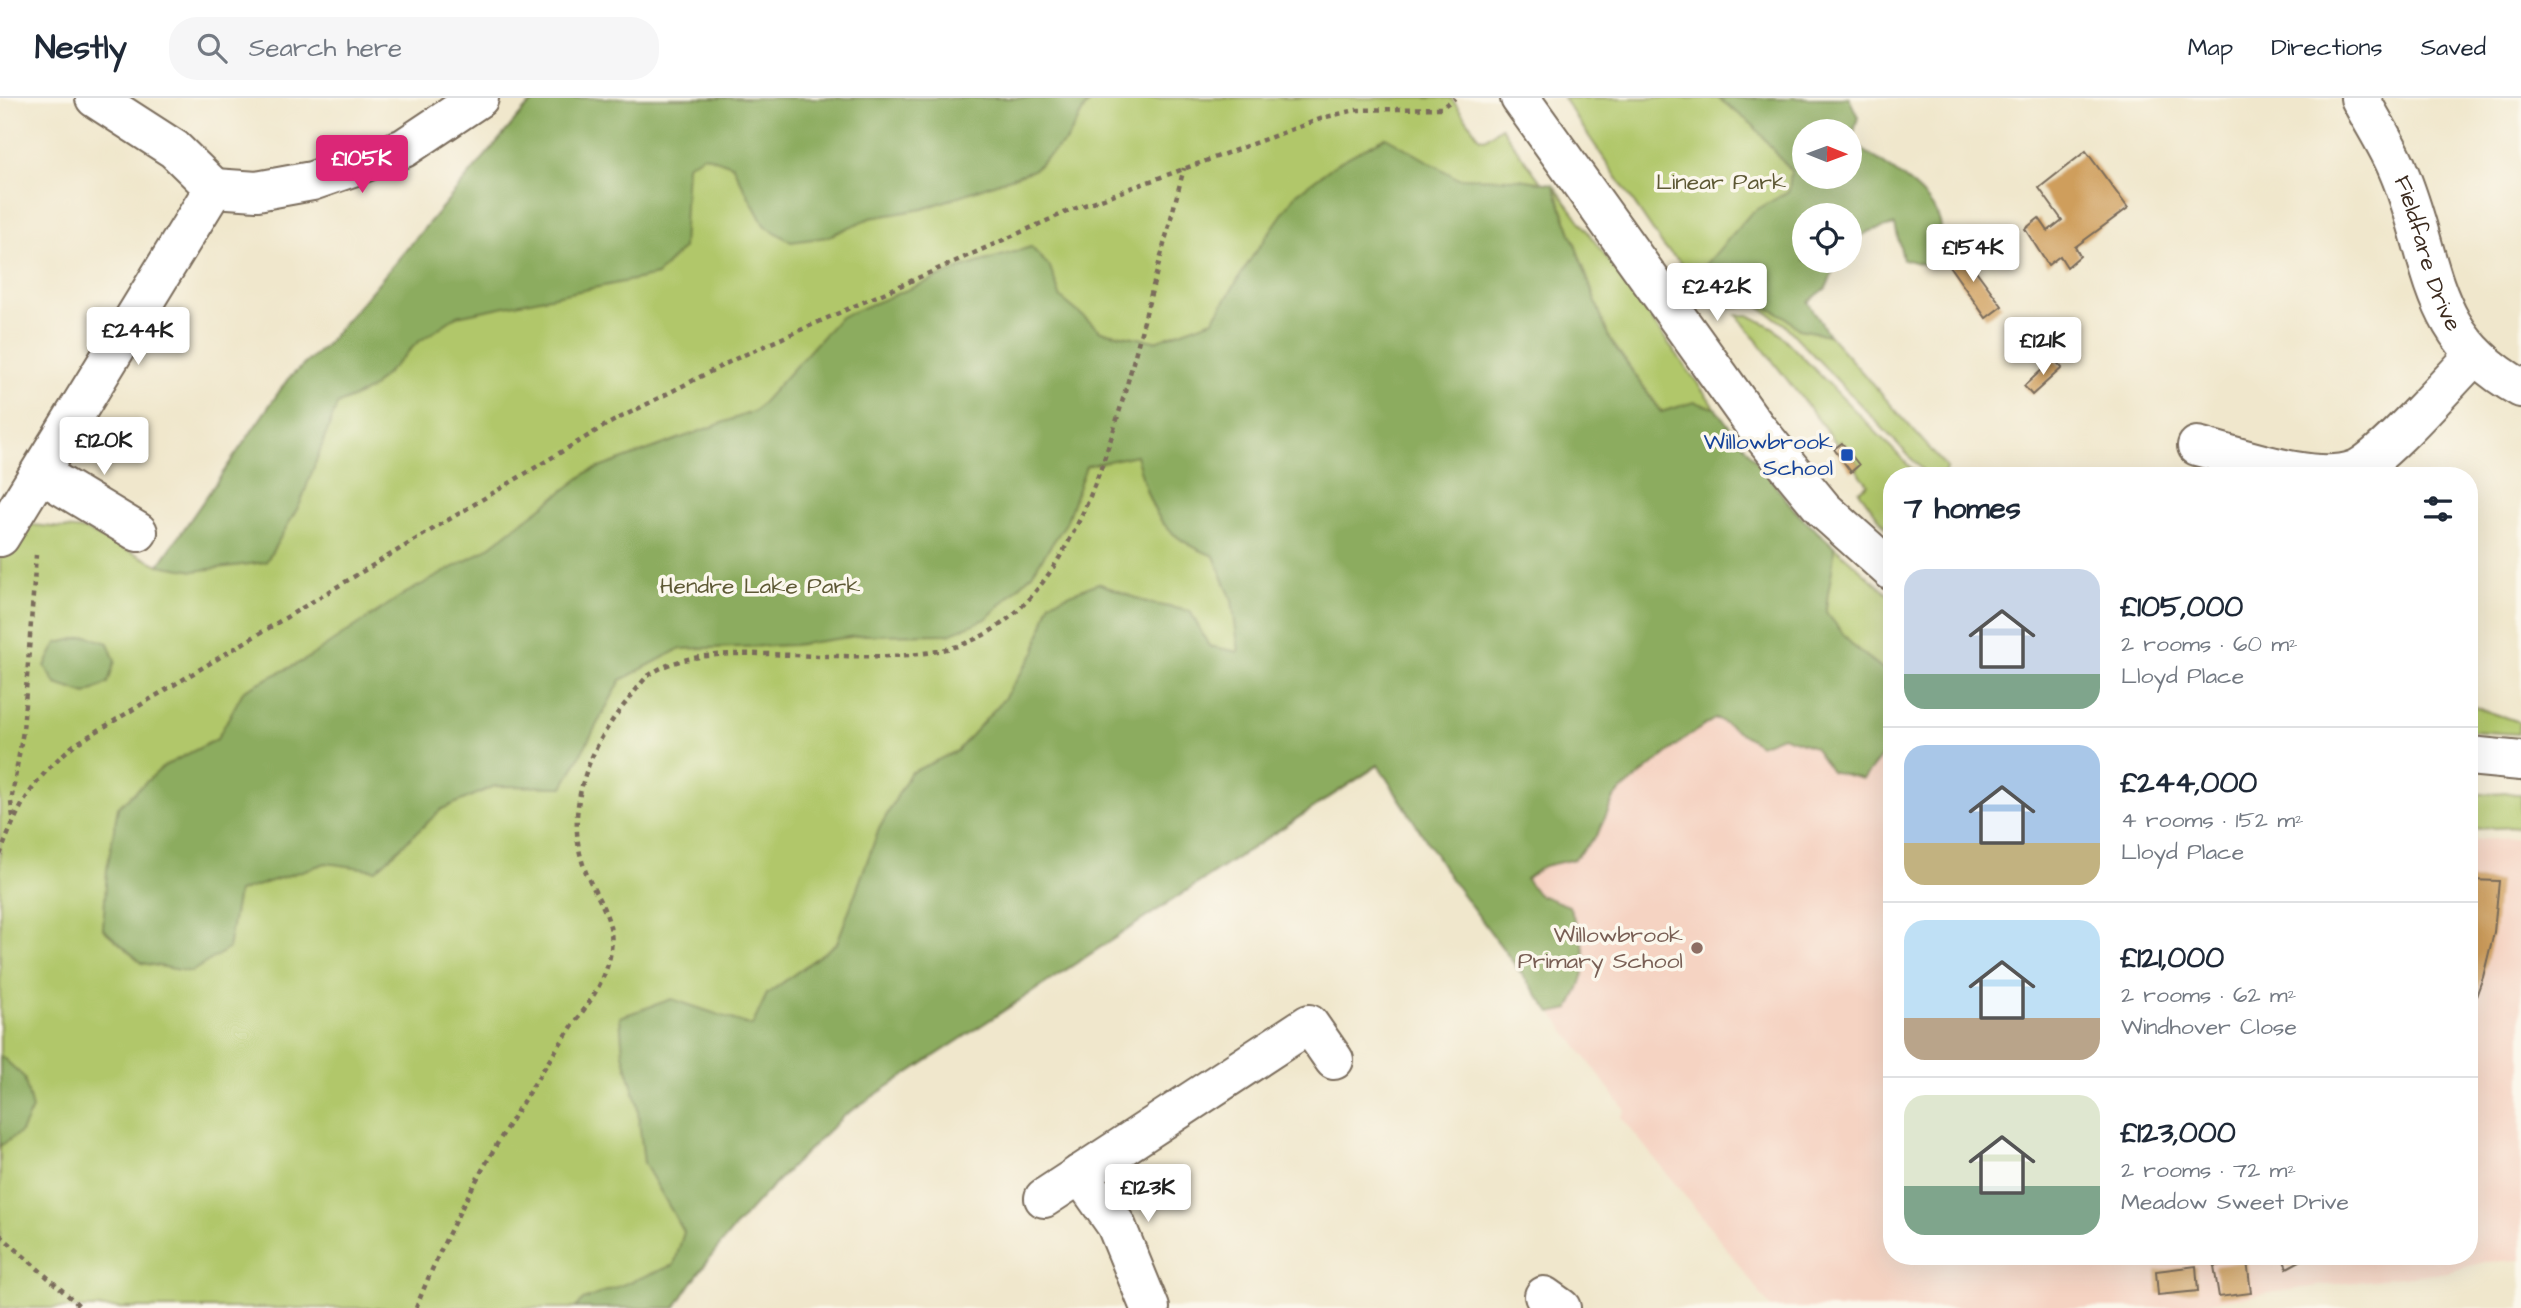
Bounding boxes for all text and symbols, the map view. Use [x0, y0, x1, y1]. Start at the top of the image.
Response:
search box [169, 17, 659, 80]
text: Nestly [35, 25, 127, 71]
icon: search [193, 29, 231, 67]
text: Search here [249, 30, 402, 66]
text: Map [2188, 31, 2233, 65]
text: Directions [2271, 31, 2383, 65]
text: Saved [2421, 31, 2486, 65]
north arrow [1792, 119, 1862, 189]
map controls [1792, 119, 1862, 273]
pin: £105K [313, 136, 411, 195]
text: £105K [332, 142, 392, 174]
park label: Linear Park [1656, 166, 1786, 198]
street label: Fieldfare Drive [2386, 171, 2469, 337]
button: locate [1792, 203, 1862, 273]
pin: £154K [1924, 225, 2022, 284]
text: £154K [1942, 231, 2004, 263]
pin: £242K [1668, 264, 1766, 323]
text: £242K [1683, 270, 1751, 302]
pin: £244K [89, 308, 187, 367]
text: £244K [103, 314, 173, 346]
pin: £121K [1994, 317, 2092, 377]
text: £121K [2020, 324, 2066, 356]
pin: £120K [55, 418, 153, 477]
text: £120K [76, 424, 132, 456]
place label: Willowbrook School [1704, 426, 1833, 484]
marker: Willowbrook School [1839, 447, 1855, 463]
text: 7 homes [1904, 488, 2021, 530]
icon: filters [2419, 490, 2457, 528]
park label: Hendre Lake Park [660, 570, 860, 602]
text: £105,000 [2121, 586, 2243, 628]
icon: home [1960, 597, 2044, 681]
text: 2 rooms · 60 m² [2121, 628, 2298, 660]
text: Lloyd Place [2121, 660, 2244, 692]
text: £244,000 [2121, 762, 2257, 804]
icon: home [1960, 773, 2044, 857]
text: 4 rooms · 152 m² [2121, 804, 2304, 836]
text: Lloyd Place [2121, 836, 2244, 868]
place label: Willowbrook Primary School [1518, 919, 1683, 978]
text: £121,000 [2121, 937, 2224, 979]
marker: Willowbrook Primary School [1689, 940, 1705, 956]
icon: home [1960, 948, 2044, 1032]
text: 2 rooms · 62 m² [2121, 979, 2296, 1011]
text: Windhover Close [2121, 1011, 2297, 1043]
text: £123,000 [2121, 1112, 2236, 1154]
icon: home [1960, 1123, 2044, 1207]
text: 2 rooms · 72 m² [2121, 1154, 2296, 1186]
pin: £123K [1099, 1164, 1197, 1224]
text: £123K [1121, 1171, 1175, 1203]
text: Meadow Sweet Drive [2121, 1186, 2349, 1218]

